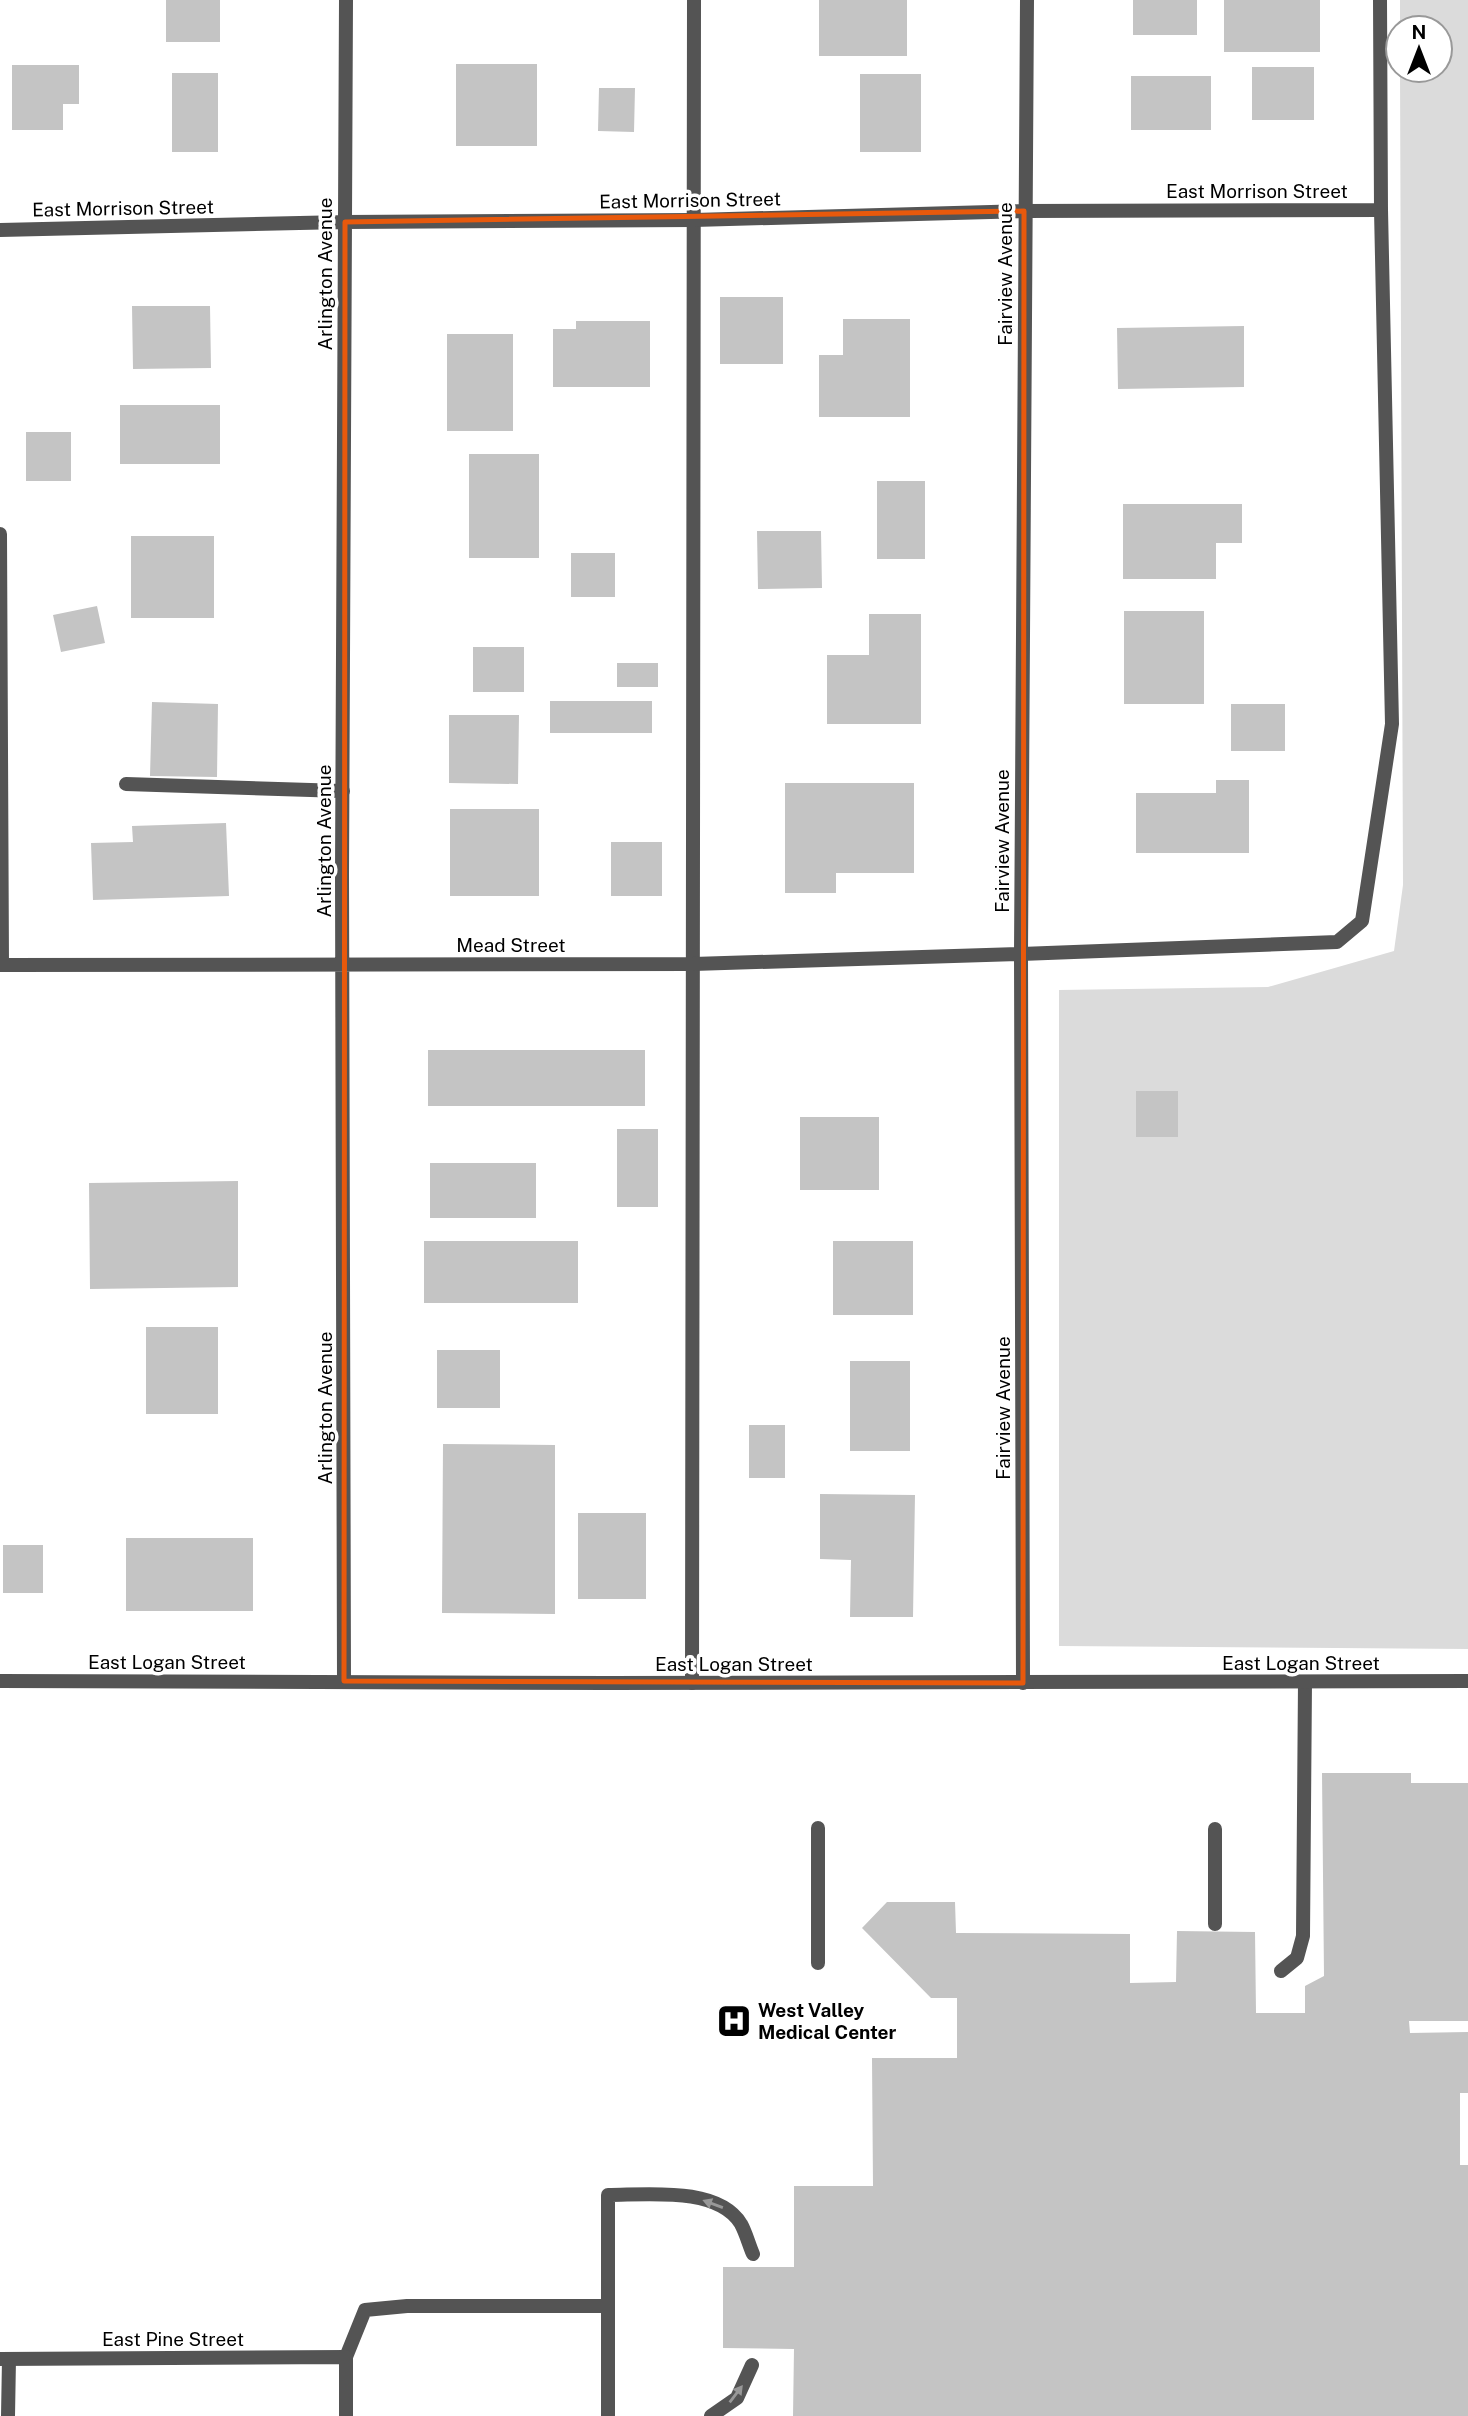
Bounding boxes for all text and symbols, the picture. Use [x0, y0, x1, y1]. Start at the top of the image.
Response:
north arrow [1384, 14, 1454, 84]
text: N [1412, 21, 1426, 43]
street label: East Morrison Street [1166, 180, 1348, 202]
street label: East Morrison Street [599, 187, 781, 213]
street label: East Morrison Street [32, 195, 214, 221]
street label: Arlington Avenue [314, 198, 336, 351]
street label: Fairview Avenue [994, 202, 1016, 346]
street label: Arlington Avenue [313, 765, 335, 918]
street label: Fairview Avenue [991, 769, 1013, 913]
street label: Mead Street [456, 934, 566, 956]
street label: Arlington Avenue [314, 1332, 336, 1485]
street label: Fairview Avenue [992, 1336, 1014, 1480]
street label: East Logan Street [88, 1651, 246, 1673]
street label: East Logan Street [1222, 1652, 1380, 1674]
street label: East Logan Street [655, 1653, 813, 1675]
place label: West Valley Medical Center [758, 1999, 897, 2043]
hospital icon: West Valley Medical Center [715, 2002, 753, 2040]
one-way arrow [702, 2198, 723, 2209]
street label: East Pine Street [102, 2328, 244, 2350]
one-way arrow [729, 2385, 743, 2404]

